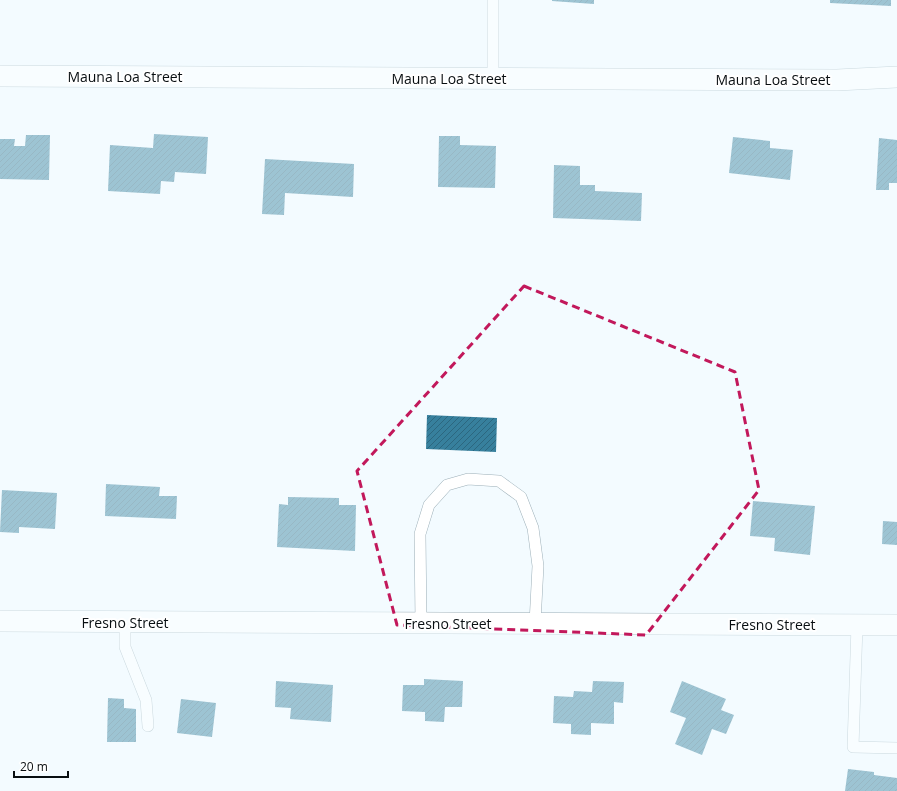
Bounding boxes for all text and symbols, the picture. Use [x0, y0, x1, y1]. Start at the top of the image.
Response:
street label: Mauna Loa Street [67, 67, 183, 86]
street label: Mauna Loa Street [391, 69, 507, 88]
street label: Mauna Loa Street [715, 70, 831, 89]
street label: Fresno Street [81, 613, 169, 632]
street label: Fresno Street [404, 614, 492, 633]
street label: Fresno Street [728, 615, 816, 634]
scale bar [14, 753, 68, 779]
text: 20 m [20, 758, 48, 775]

